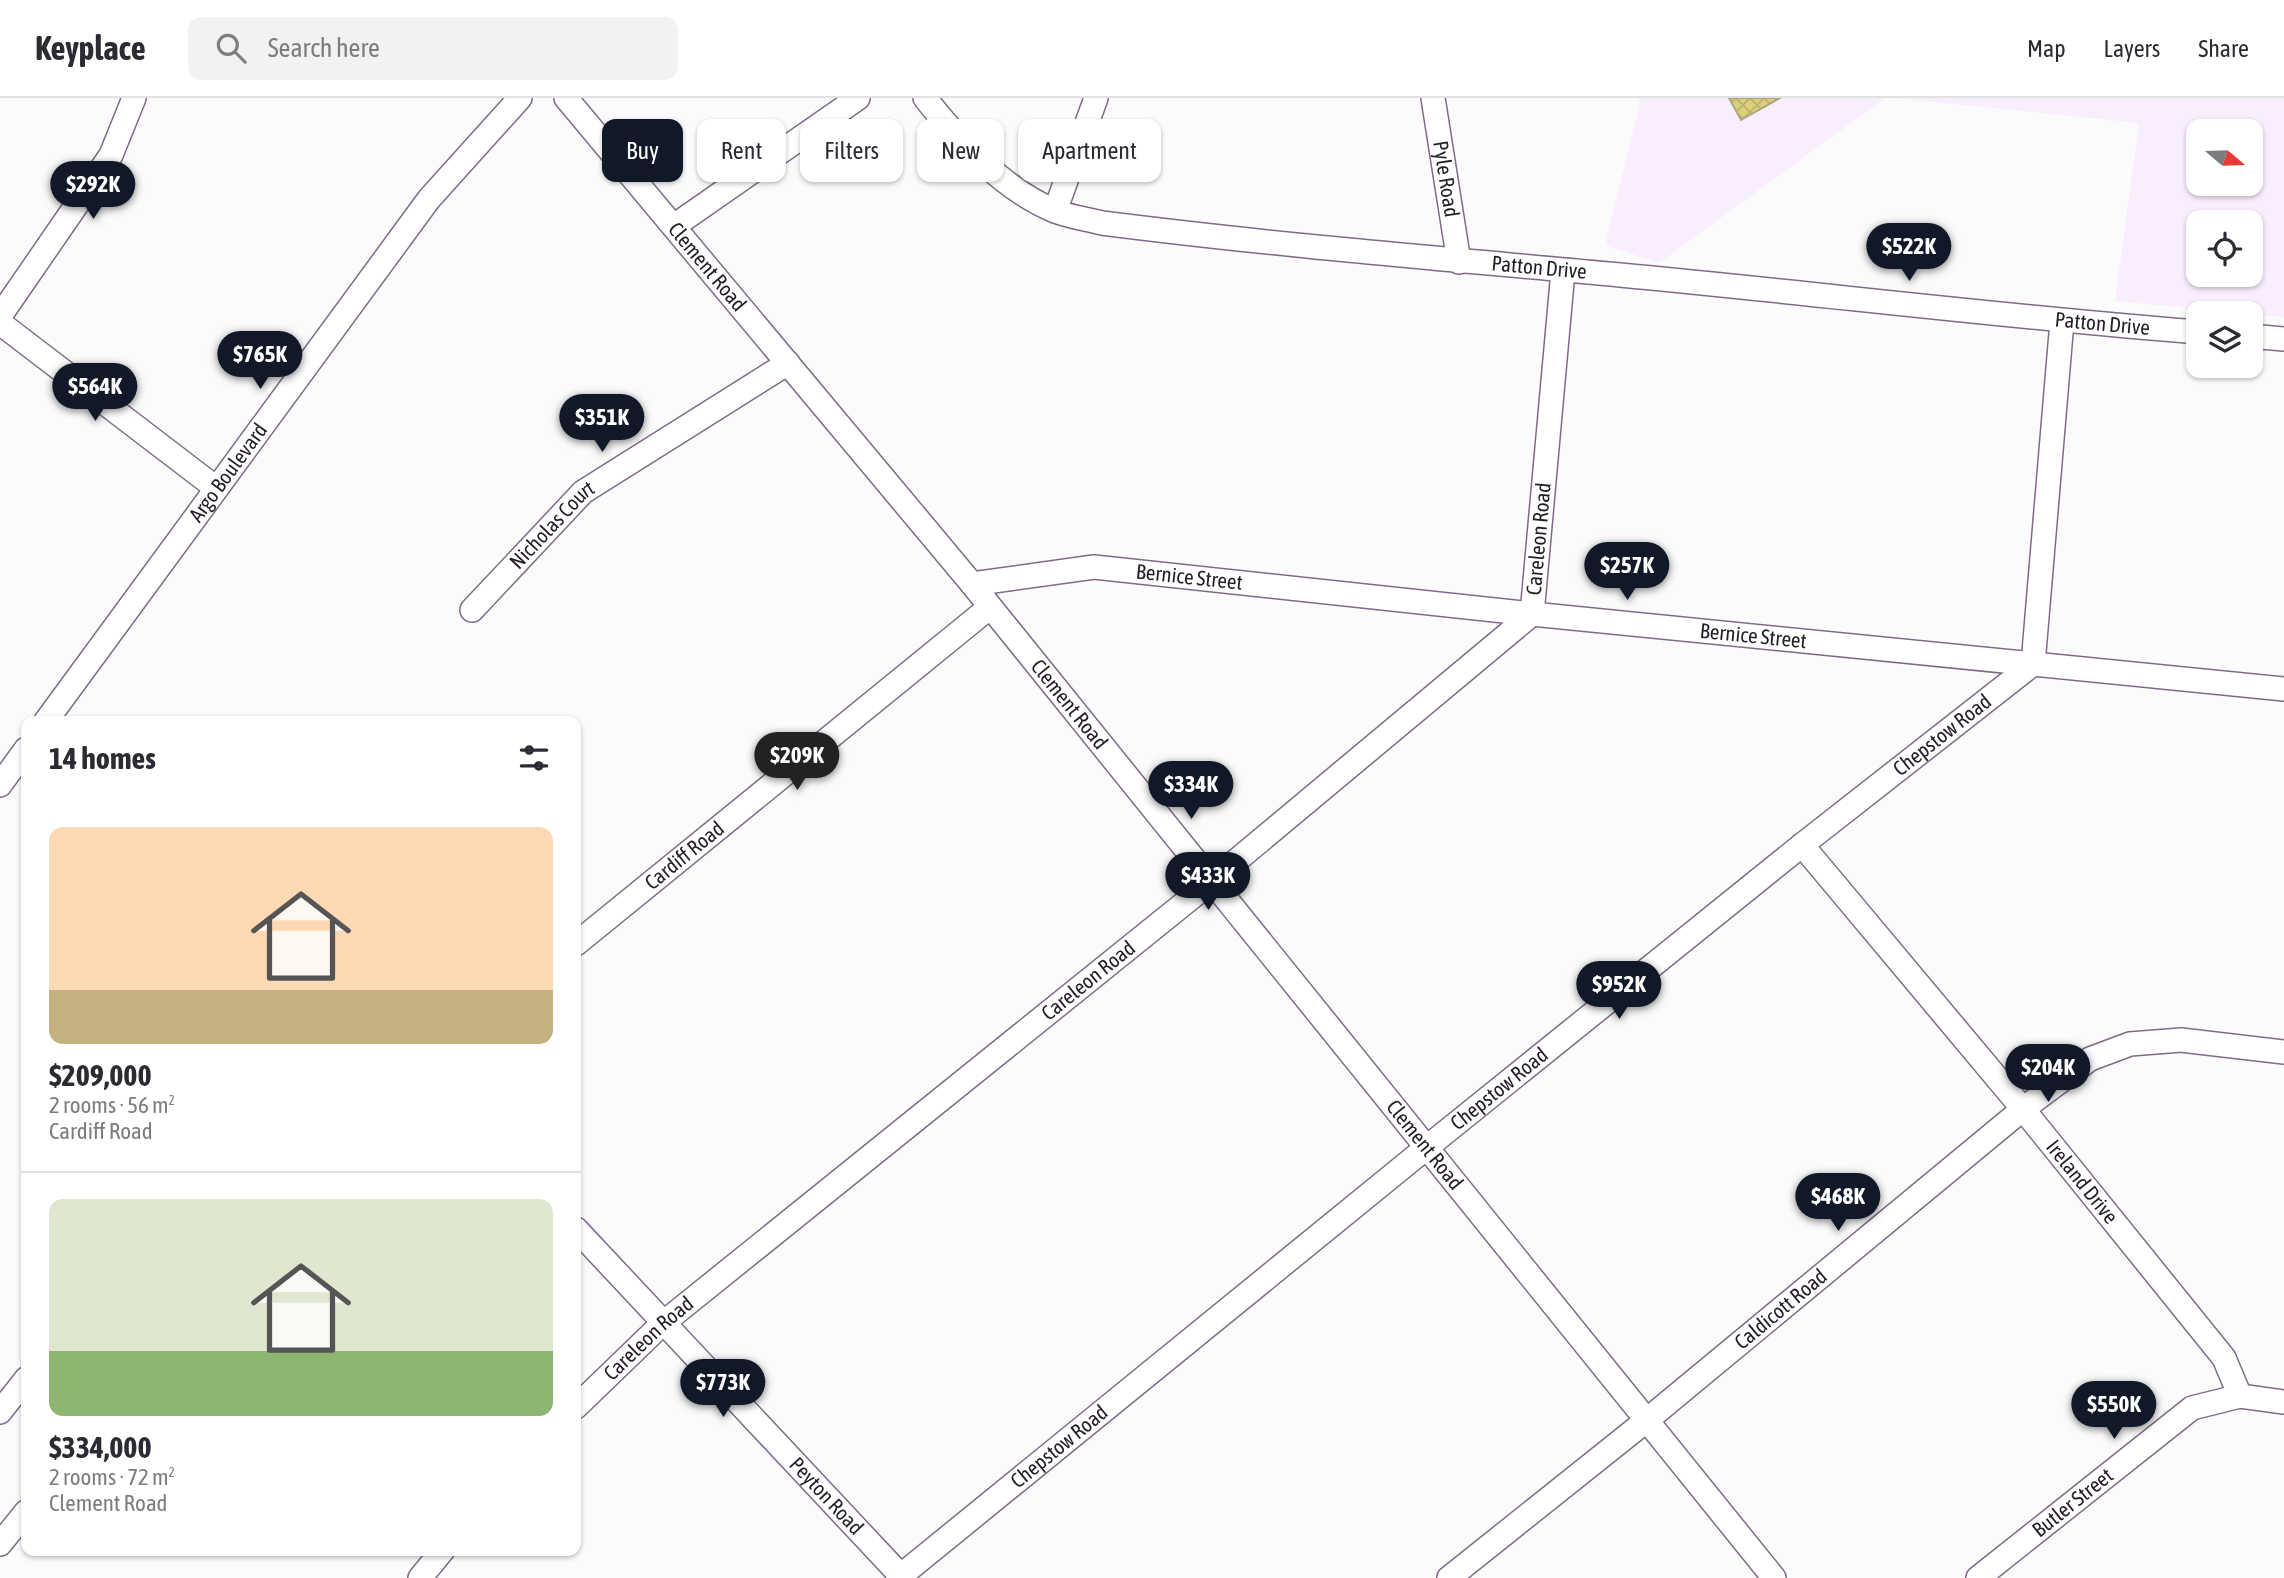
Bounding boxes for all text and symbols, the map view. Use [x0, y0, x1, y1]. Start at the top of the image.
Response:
search box [188, 17, 678, 80]
text: Keyplace [35, 29, 146, 67]
icon: search [212, 29, 250, 67]
text: Search here [268, 33, 380, 63]
text: Map [2027, 35, 2066, 62]
text: Layers [2104, 35, 2160, 62]
text: Share [2198, 35, 2249, 62]
chip: Buy [602, 119, 683, 182]
chip: Rent [697, 119, 786, 182]
chip: Filters [800, 119, 903, 182]
chip: New [917, 119, 1004, 182]
chip: Apartment [1018, 119, 1161, 182]
north arrow [2186, 119, 2263, 196]
map controls [2186, 119, 2263, 378]
street label: Pyle Road [1429, 139, 1465, 219]
pin: $292K [44, 162, 142, 221]
text: $292K [66, 171, 120, 197]
button: locate [2186, 210, 2263, 287]
street label: Clement Road [664, 217, 752, 315]
pin: $522K [1860, 223, 1958, 283]
text: $522K [1882, 233, 1936, 259]
street label: Patton Drive [1491, 250, 1588, 283]
button: layers [2186, 301, 2263, 378]
street label: Patton Drive [2054, 306, 2151, 339]
pin: $765K [211, 331, 309, 391]
text: $765K [233, 341, 287, 367]
pin: $564K [46, 364, 144, 423]
text: $564K [68, 373, 122, 399]
pin: $351K [553, 394, 651, 454]
text: $351K [575, 404, 629, 430]
street label: Argo Boulevard [183, 418, 271, 526]
street label: Nicholas Court [504, 475, 598, 573]
street label: Careleon Road [1521, 481, 1555, 596]
pin: $257K [1578, 542, 1676, 602]
text: $257K [1600, 552, 1654, 578]
street label: Bernice Street [1135, 559, 1244, 594]
street label: Bernice Street [1699, 618, 1808, 652]
street label: Clement Road [1027, 654, 1113, 753]
street label: Chepstow Road [1888, 689, 1995, 780]
pin: $209K [748, 732, 846, 792]
icon: filters [515, 739, 553, 777]
text: 14 homes [49, 741, 156, 775]
text: $209K [770, 742, 824, 768]
pin: $334K [1142, 762, 1240, 821]
text: $334K [1164, 771, 1218, 797]
street label: Cardiff Road [640, 816, 728, 894]
pin: $433K [1159, 852, 1257, 912]
text: $433K [1181, 862, 1235, 888]
icon: home [238, 873, 364, 999]
street label: Careleon Road [1036, 935, 1139, 1025]
pin: $952K [1570, 962, 1668, 1021]
text: $952K [1592, 971, 1646, 997]
street label: Chepstow Road [1445, 1042, 1552, 1134]
pin: $204K [1999, 1044, 2097, 1104]
text: $204K [2021, 1054, 2075, 1080]
text: $209,000 [49, 1058, 152, 1092]
text: 2 rooms · 56 m² [49, 1092, 175, 1118]
street label: Clement Road [1382, 1095, 1469, 1194]
text: Cardiff Road [49, 1118, 153, 1144]
street label: Ireland Drive [2042, 1135, 2123, 1228]
pin: $468K [1789, 1174, 1887, 1233]
text: $468K [1811, 1183, 1865, 1209]
icon: home [238, 1245, 364, 1371]
street label: Caldicott Road [1729, 1264, 1831, 1354]
street label: Careleon Road [598, 1291, 698, 1385]
pin: $773K [674, 1360, 772, 1419]
text: $773K [696, 1369, 750, 1395]
pin: $550K [2065, 1382, 2163, 1441]
text: $550K [2087, 1391, 2141, 1417]
street label: Chepstow Road [1005, 1399, 1112, 1492]
text: $334,000 [49, 1430, 152, 1464]
street label: Peyton Road [785, 1452, 869, 1539]
street label: Butler Street [2027, 1463, 2117, 1541]
text: 2 rooms · 72 m² [49, 1464, 175, 1490]
text: Clement Road [49, 1490, 168, 1516]

